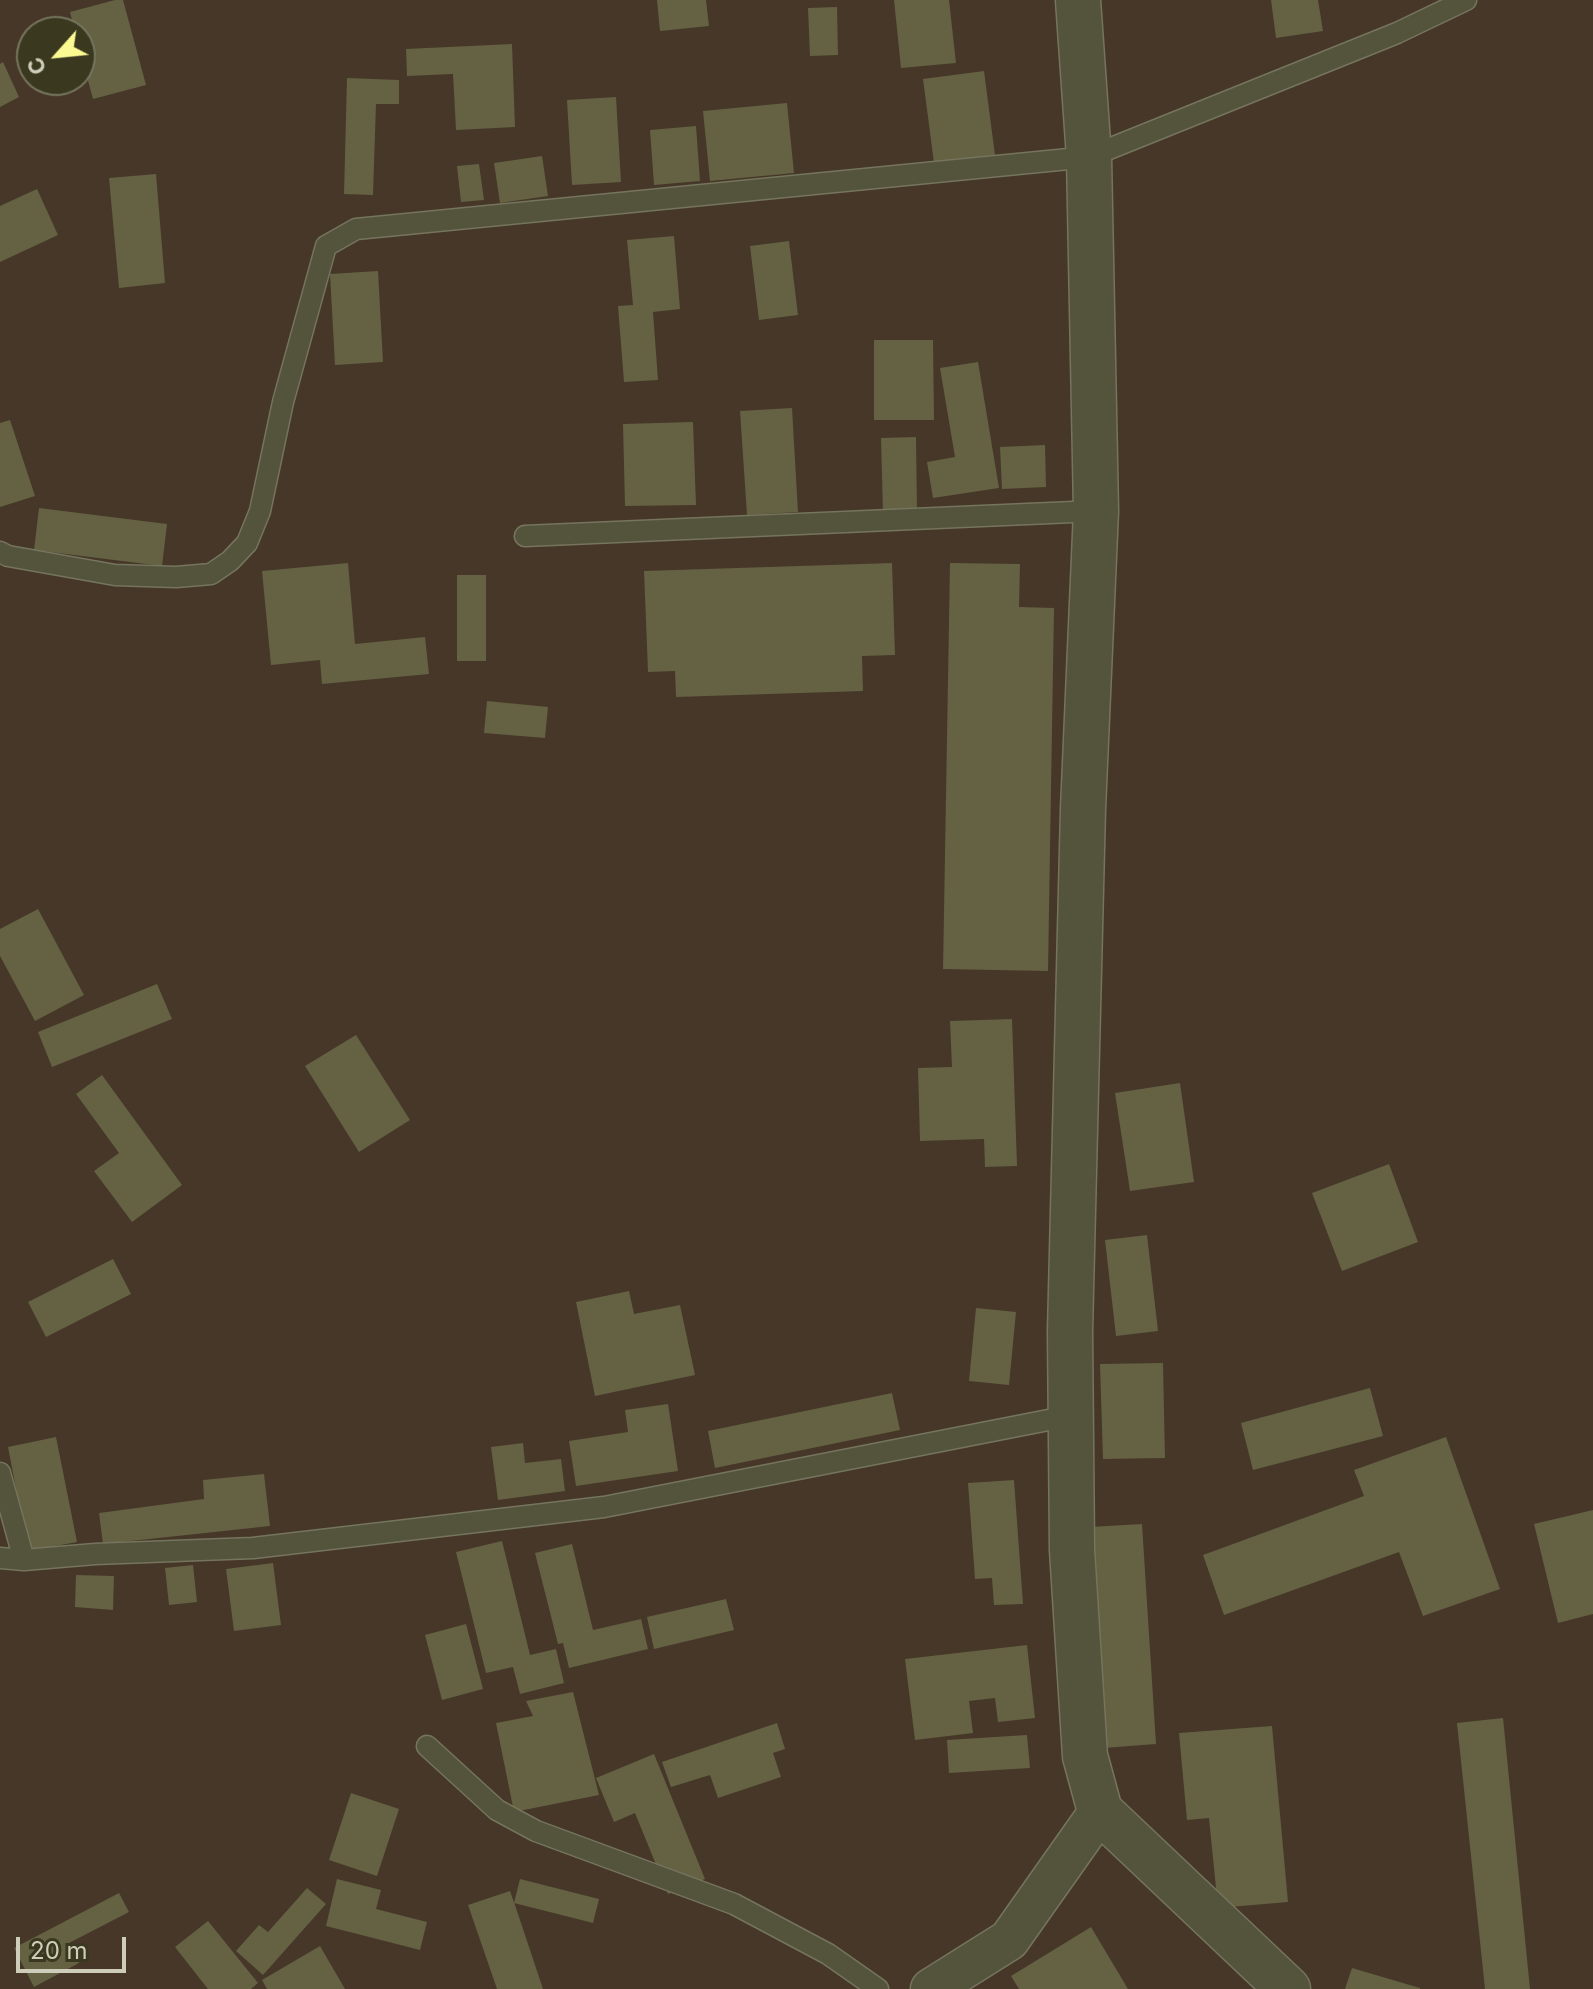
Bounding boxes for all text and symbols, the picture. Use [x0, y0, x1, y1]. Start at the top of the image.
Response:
north arrow [16, 16, 96, 96]
text: С [21, 53, 52, 79]
scale bar [20, 1921, 130, 1971]
text: 20 m [30, 1936, 88, 1965]

